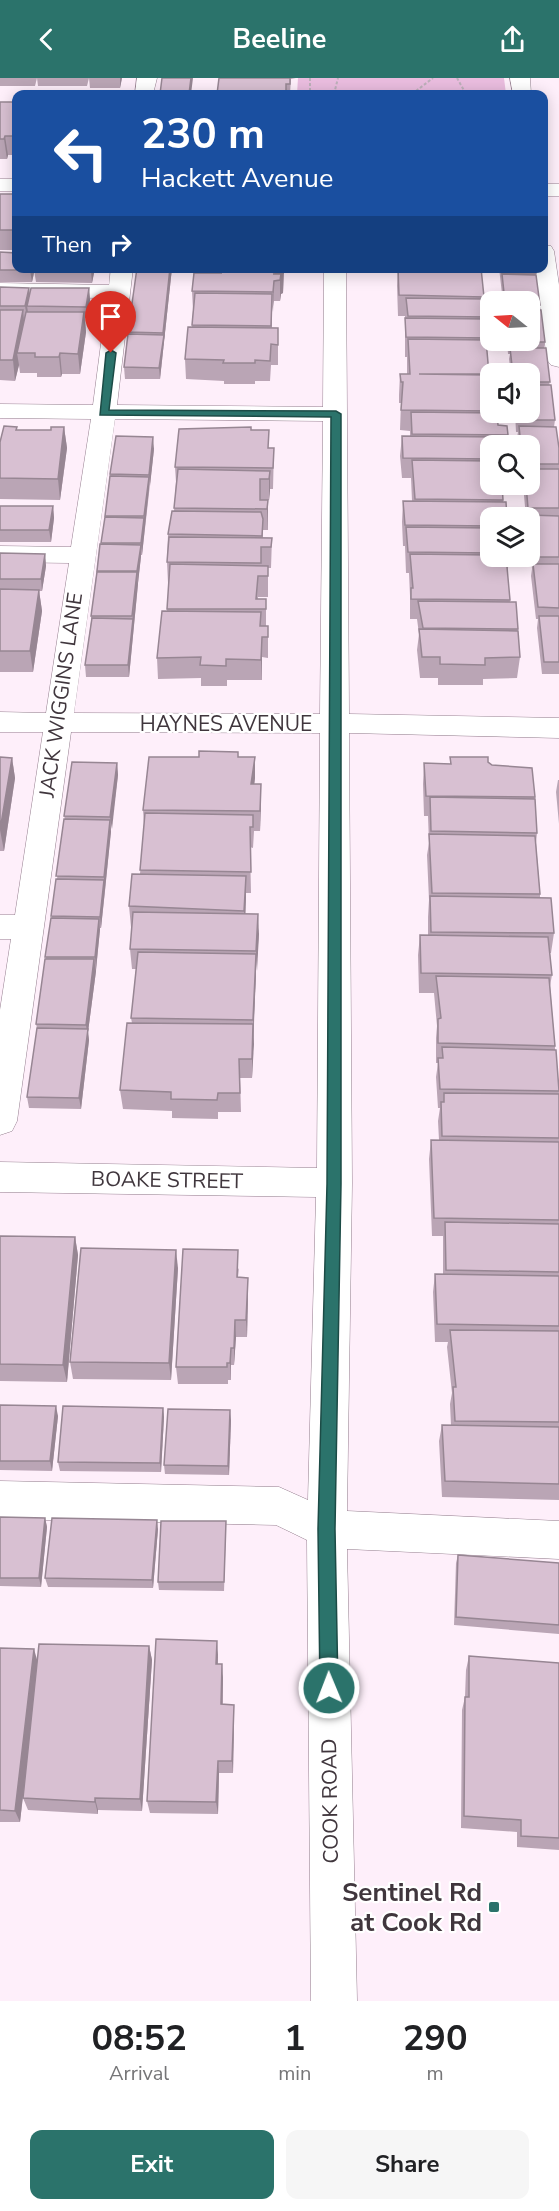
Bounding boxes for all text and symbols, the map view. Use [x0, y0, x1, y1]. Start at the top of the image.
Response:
text: Beeline [233, 21, 326, 58]
icon: back [30, 23, 63, 56]
icon: share [496, 23, 529, 56]
text: 230 m [141, 106, 265, 163]
icon: left [42, 114, 120, 192]
text: Hackett Avenue [141, 160, 333, 197]
icon: right [104, 228, 137, 261]
text: Then [42, 230, 92, 260]
pin [85, 291, 136, 353]
north arrow [480, 291, 540, 351]
map controls [480, 291, 540, 567]
icon: arrive [94, 300, 127, 333]
button: sound [480, 363, 540, 423]
button: search [480, 435, 540, 495]
button: layers [480, 507, 540, 567]
street label: JACK WIGGINS LANE [33, 591, 89, 800]
street label: HAYNES AVENUE [140, 710, 312, 738]
street label: BOAKE STREET [91, 1165, 244, 1195]
position arrow [297, 1656, 361, 1720]
street label: COOK ROAD [315, 1738, 345, 1864]
place label: Sentinel Rd at Cook Rd [342, 1875, 482, 1940]
marker: Sentinel Rd at Cook Rd [487, 1900, 501, 1914]
text: 08:52 [91, 2014, 187, 2063]
text: 1 [284, 2014, 306, 2063]
text: 290 [403, 2014, 468, 2063]
text: Arrival [109, 2060, 169, 2087]
text: min [278, 2060, 311, 2087]
text: m [427, 2060, 444, 2087]
button: Exit [30, 2130, 274, 2199]
button: Share [286, 2130, 529, 2199]

